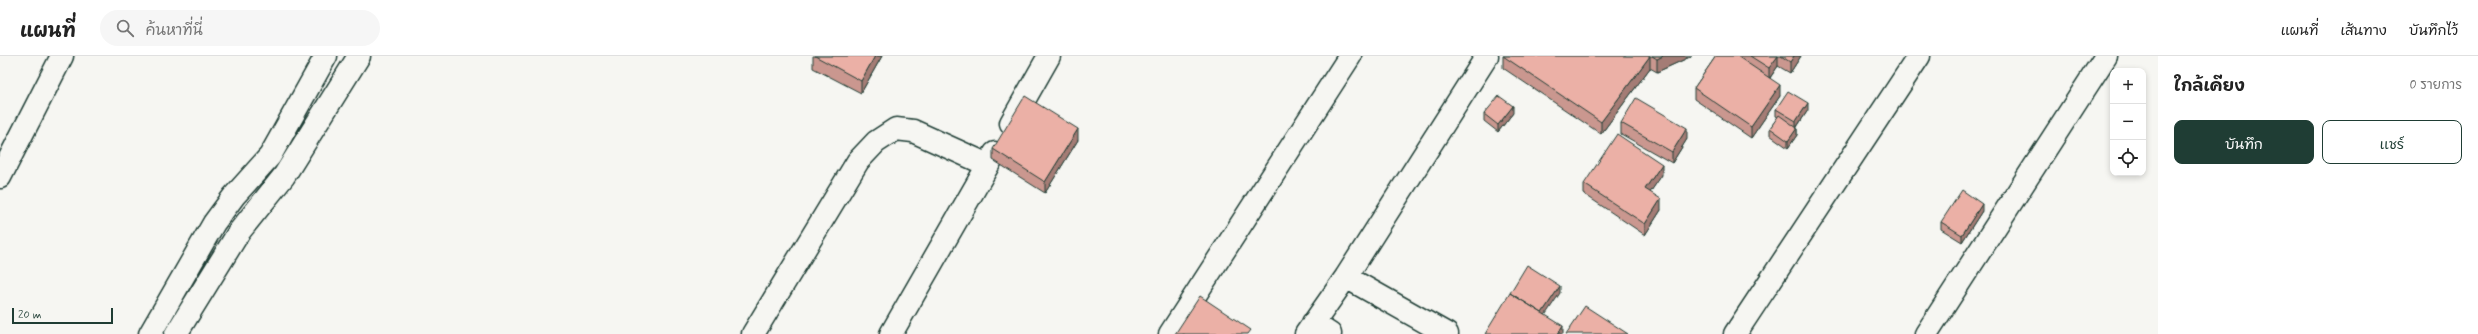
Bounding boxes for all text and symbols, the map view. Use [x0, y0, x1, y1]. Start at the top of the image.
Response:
search box [100, 10, 380, 46]
icon: search [114, 17, 136, 39]
text: แผนที่ [20, 19, 76, 44]
text: ค้นหาที่นี่ [146, 21, 203, 41]
text: แผนที่ [2281, 22, 2318, 40]
text: เส้นทาง [2340, 22, 2387, 40]
text: บันทึกไว้ [2409, 22, 2458, 40]
map controls [2110, 68, 2146, 176]
button: + [2110, 68, 2146, 104]
text: ใกล้เคียง [2174, 75, 2245, 97]
text: 0 รายการ [2410, 77, 2462, 94]
button: − [2110, 104, 2146, 140]
button: บันทึก [2174, 120, 2314, 164]
button: แชร์ [2322, 120, 2462, 164]
button: locate [2110, 140, 2146, 176]
scale bar [12, 306, 113, 325]
text: 20 m [18, 308, 41, 322]

